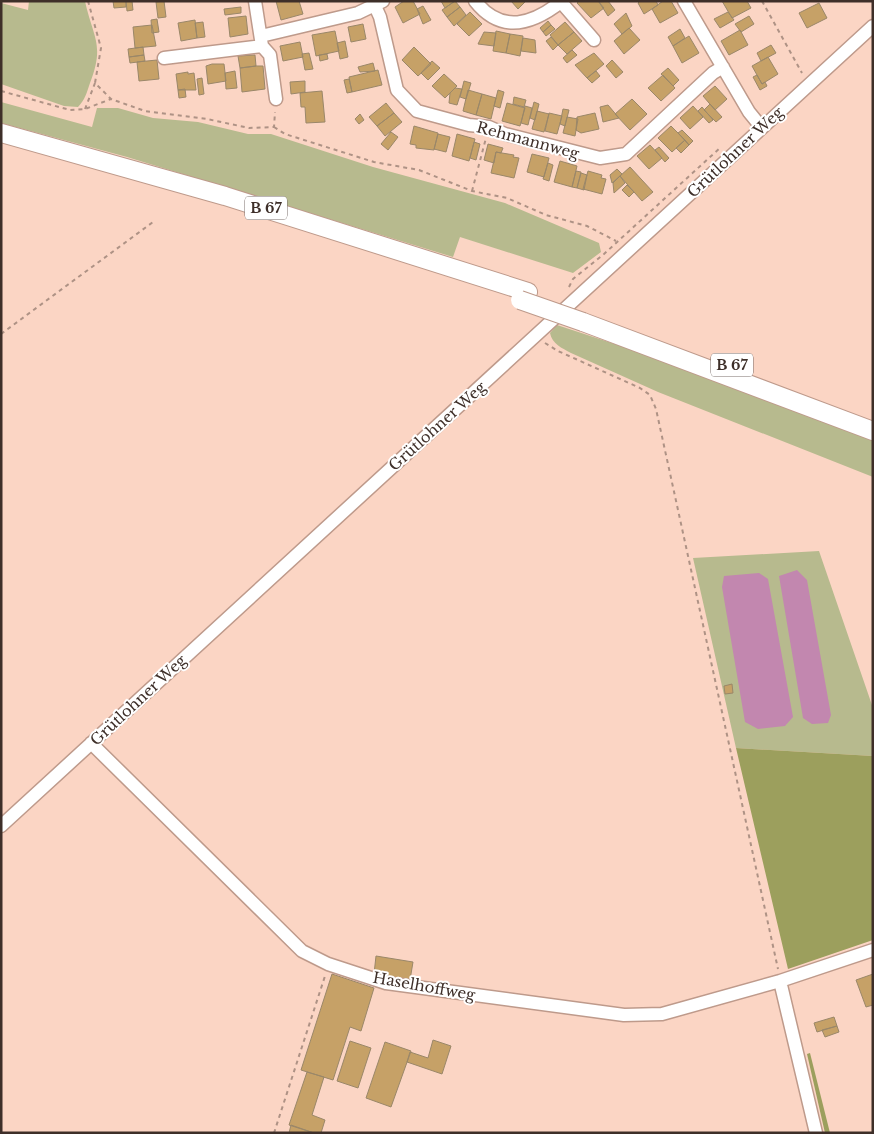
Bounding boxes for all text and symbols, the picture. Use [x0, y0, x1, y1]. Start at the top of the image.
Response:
street label: Grütlohner Weg [683, 102, 788, 201]
street label: Rehmannweg [475, 117, 582, 163]
road number: B 67 [245, 197, 287, 220]
road number: B 67 [711, 354, 753, 376]
street label: Grütlohner Weg [384, 377, 490, 475]
street label: Grütlohner Weg [86, 650, 191, 749]
street label: Haselhoffweg [371, 968, 478, 1005]

